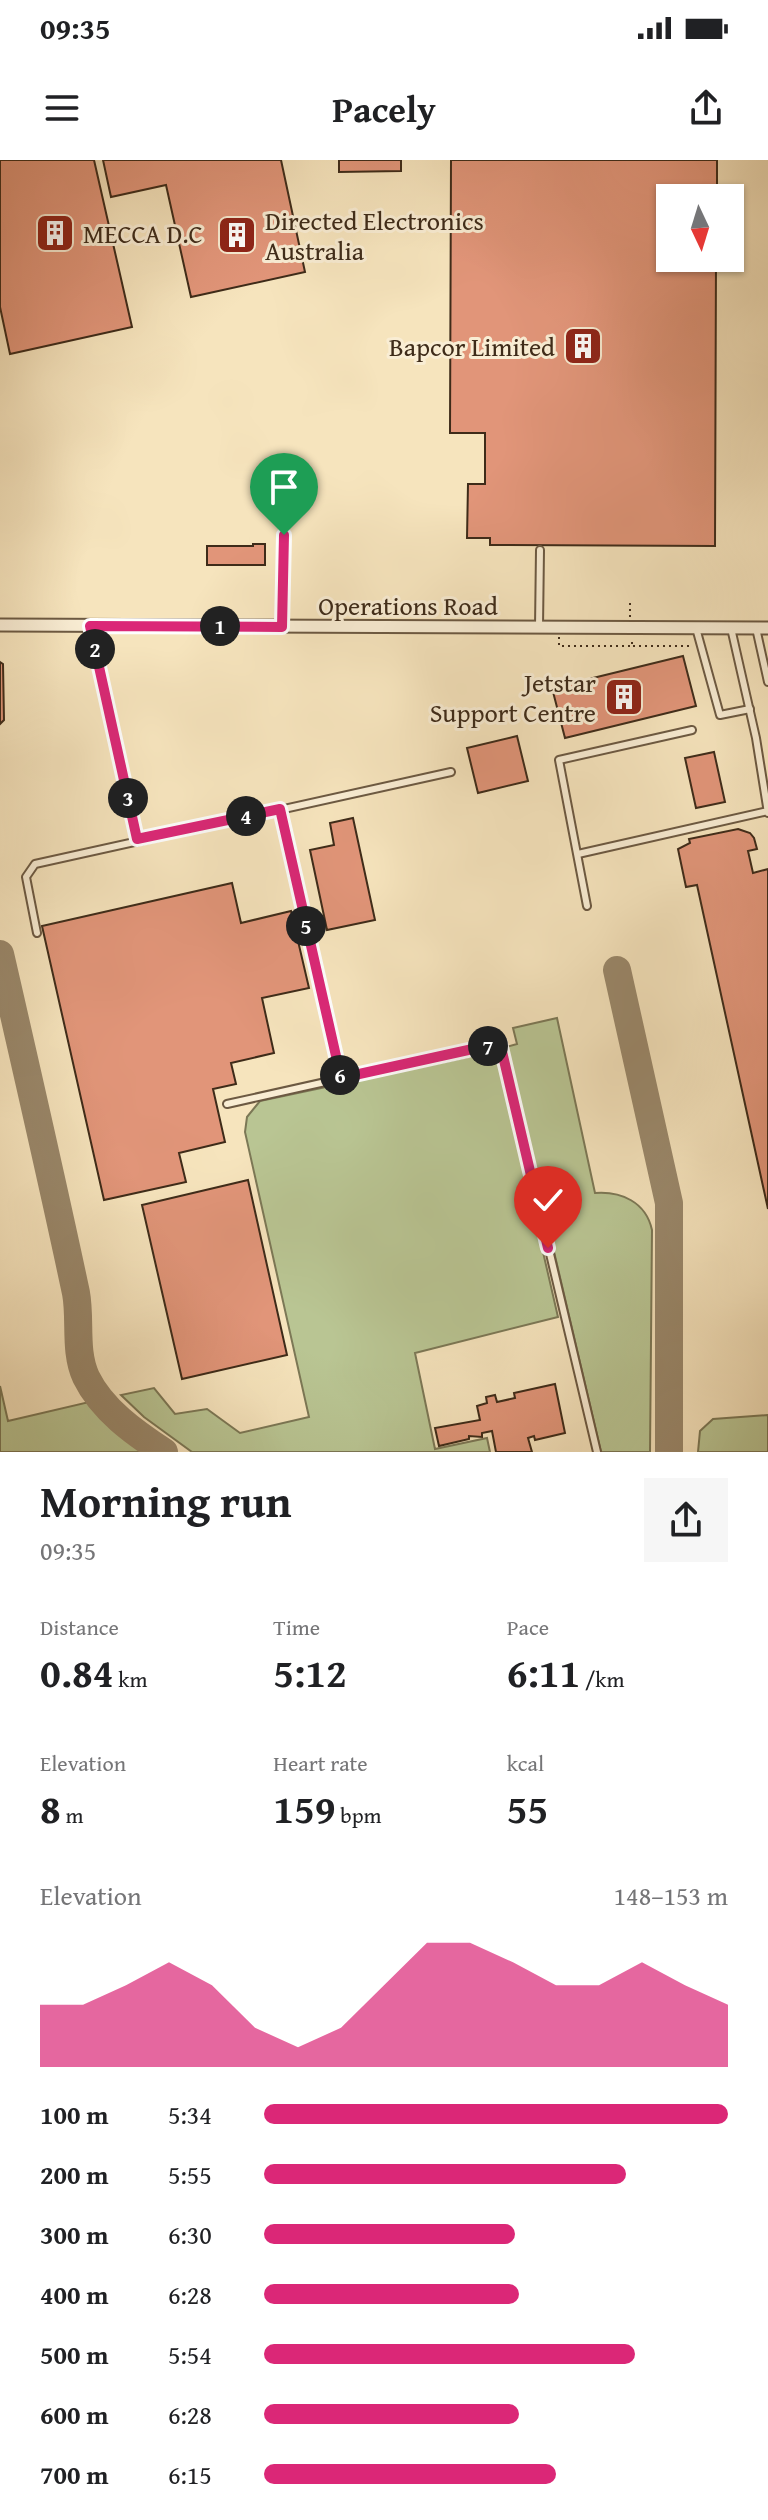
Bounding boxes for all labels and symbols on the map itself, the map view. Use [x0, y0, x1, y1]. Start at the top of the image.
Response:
north arrow [656, 184, 744, 272]
place label: Directed Electronics Australia [265, 201, 484, 270]
building icon: MECCA D.C [34, 212, 76, 254]
place label: MECCA D.C [83, 214, 203, 253]
building icon: Directed Electronics Australia [216, 214, 258, 256]
building icon: Bapcor Limited [562, 325, 604, 367]
place label: Bapcor Limited [389, 327, 555, 366]
pin [250, 453, 318, 535]
street label: Operations Road [318, 586, 498, 625]
pin: 1 [200, 606, 240, 646]
pin: 2 [75, 629, 115, 669]
place label: Jetstar Support Centre [430, 663, 596, 732]
building icon: Jetstar Support Centre [603, 676, 645, 718]
pin: 3 [108, 778, 148, 818]
pin: 4 [226, 796, 266, 836]
pin: 5 [286, 906, 326, 946]
pin: 7 [468, 1026, 508, 1066]
pin: 6 [320, 1055, 360, 1095]
pin [514, 1166, 582, 1248]

